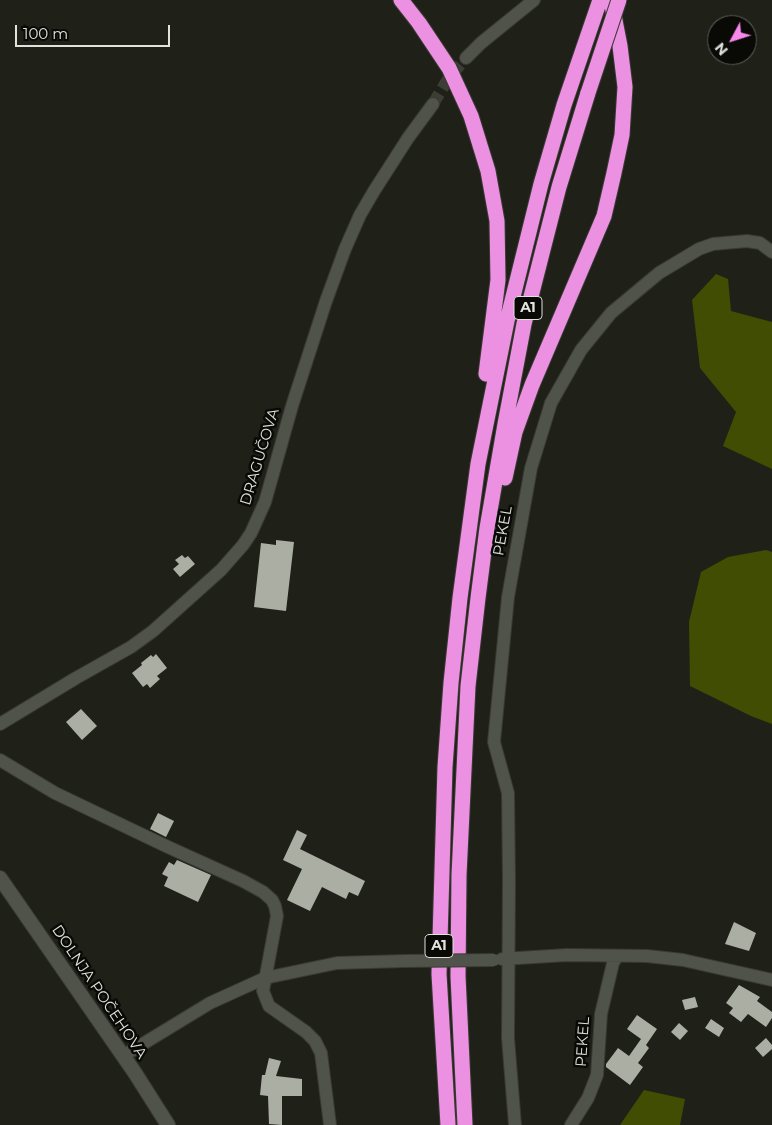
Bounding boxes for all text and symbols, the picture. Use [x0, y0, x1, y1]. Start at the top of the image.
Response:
scale bar [18, 15, 172, 47]
north arrow [707, 15, 757, 65]
text: 100 m [23, 24, 68, 43]
text: N [711, 39, 732, 59]
road number: A1 [514, 296, 542, 320]
street label: DRAGUČOVA [237, 406, 283, 508]
street label: PEKEL [490, 505, 516, 557]
street label: DOLNJA POČEHOVA [48, 922, 150, 1062]
road number: A1 [425, 934, 453, 958]
street label: PEKEL [572, 1016, 594, 1068]

